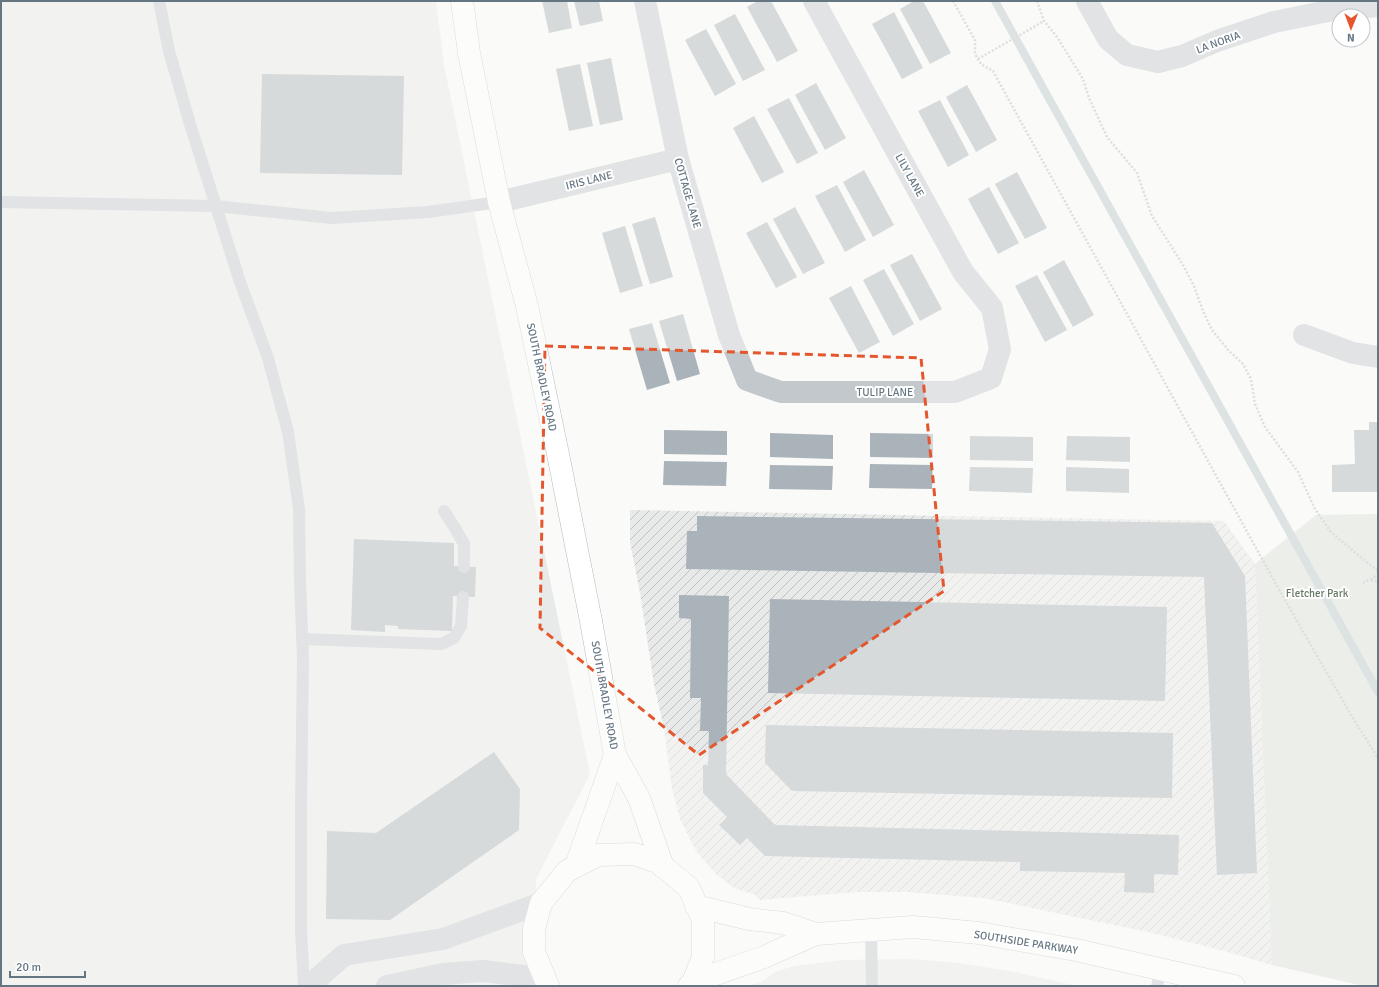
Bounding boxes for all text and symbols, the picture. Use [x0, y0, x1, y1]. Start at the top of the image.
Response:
north arrow [1331, 8, 1371, 48]
street label: LA NORIA [1194, 28, 1242, 56]
text: N [1347, 31, 1355, 44]
street label: LILY LANE [892, 151, 927, 199]
street label: COTTAGE LANE [671, 157, 704, 230]
street label: IRIS LANE [564, 168, 614, 193]
street label: SOUTH BRADLEY ROAD [524, 322, 559, 432]
street label: TULIP LANE [857, 386, 913, 399]
park label: Fletcher Park [1286, 587, 1349, 600]
street label: SOUTH BRADLEY ROAD [589, 640, 620, 751]
street label: SOUTHSIDE PARKWAY [973, 928, 1079, 957]
scale bar [10, 953, 85, 979]
text: 20 m [16, 960, 41, 975]

